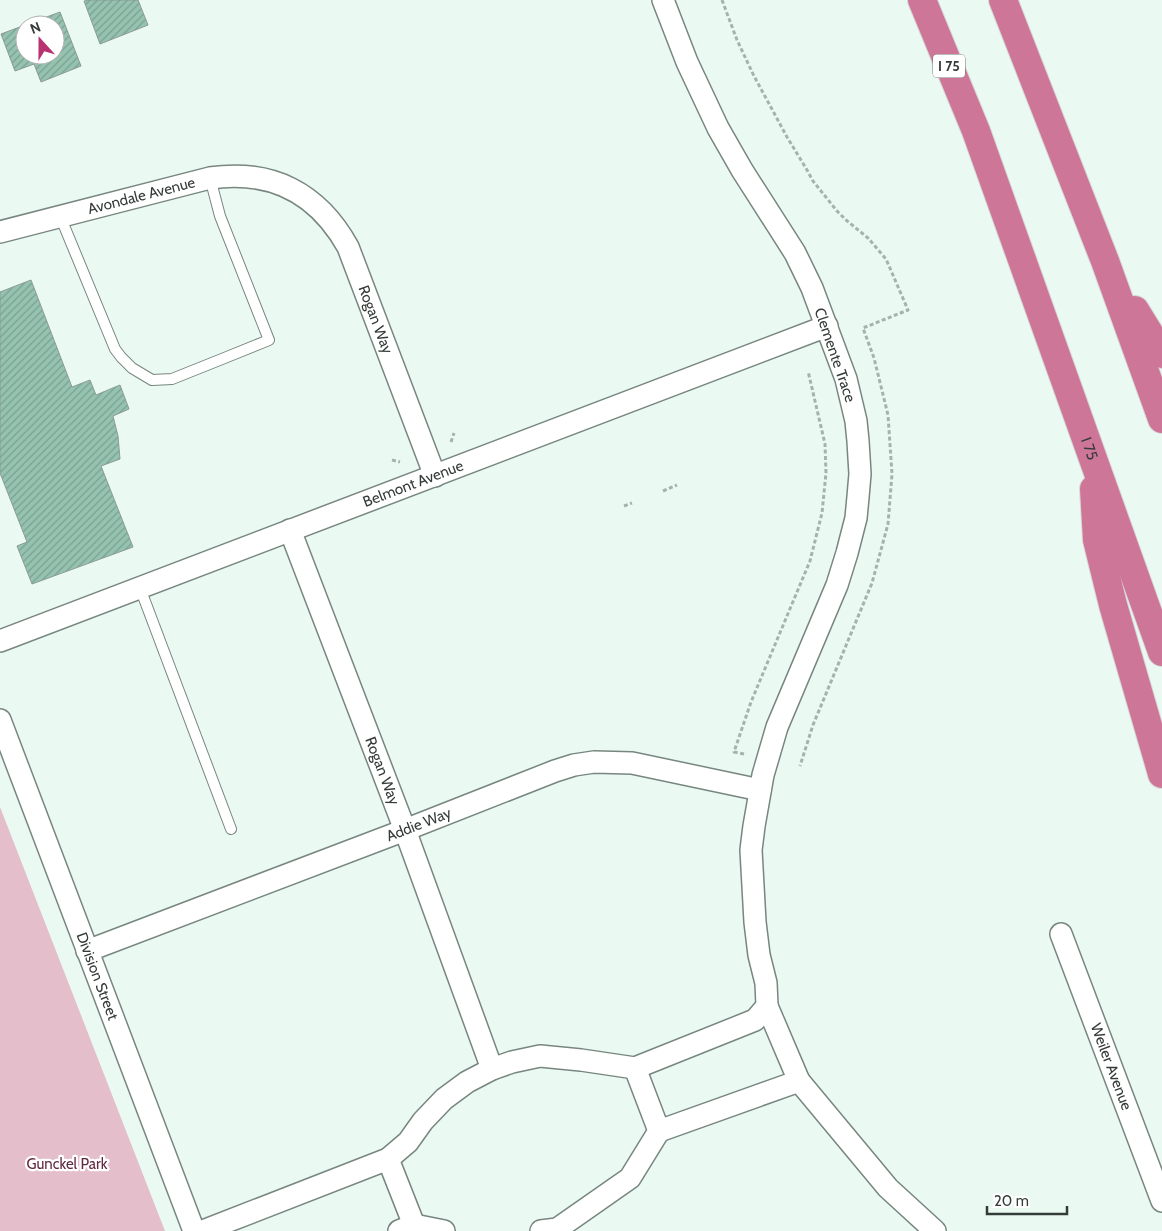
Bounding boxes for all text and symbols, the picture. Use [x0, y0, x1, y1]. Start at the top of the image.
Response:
north arrow [15, 15, 65, 65]
text: N [27, 18, 43, 38]
road number: I 75 [933, 54, 965, 78]
street label: Avondale Avenue [86, 173, 197, 218]
street label: Rogan Way [354, 283, 397, 357]
street label: Clemente Trace [810, 306, 860, 405]
street label: I 75 [1077, 435, 1102, 462]
street label: Belmont Avenue [360, 456, 466, 511]
street label: Rogan Way [361, 734, 404, 808]
street label: Addie Way [384, 804, 454, 845]
street label: Division Street [72, 930, 122, 1023]
street label: Weiler Avenue [1087, 1021, 1136, 1113]
park label: Gunckel Park [26, 1155, 108, 1173]
scale bar [987, 1184, 1067, 1216]
text: 20 m [994, 1192, 1029, 1210]

